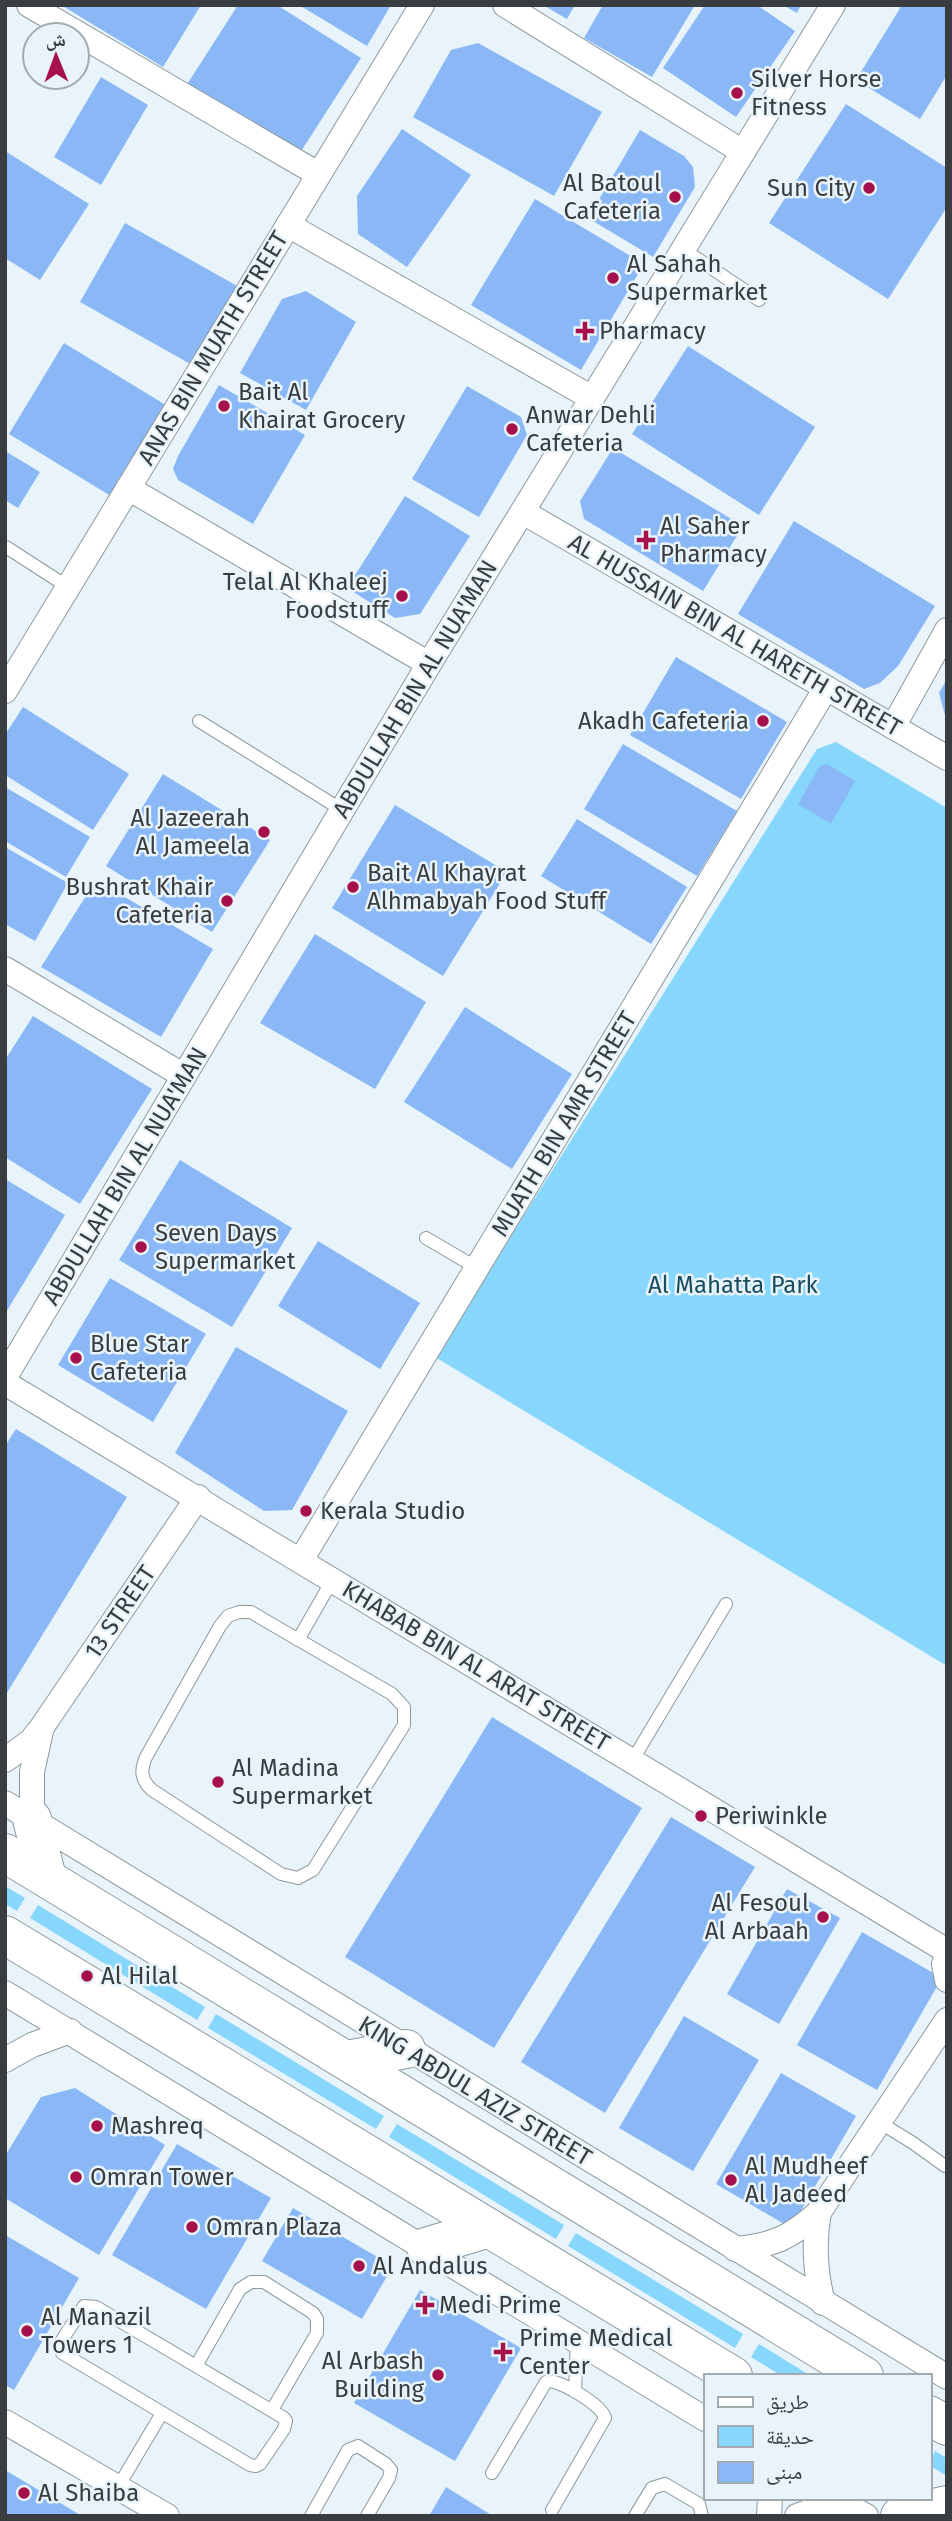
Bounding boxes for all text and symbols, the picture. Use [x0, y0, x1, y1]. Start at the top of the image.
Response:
north arrow [21, 21, 91, 91]
text: ش [45, 28, 66, 51]
place label: Silver Horse Fitness [751, 65, 882, 121]
marker: Silver Horse Fitness [729, 85, 745, 101]
place label: Al Batoul Cafeteria [563, 169, 661, 225]
place label: Sun City [767, 174, 855, 202]
marker: Sun City [861, 180, 877, 196]
marker: Al Batoul Cafeteria [667, 189, 683, 205]
street label: ANAS BIN MUATH STREET [132, 226, 294, 470]
place label: Al Sahah Supermarket [627, 250, 768, 306]
marker: Al Sahah Supermarket [605, 270, 621, 286]
place label: Pharmacy [599, 317, 706, 345]
marker: Pharmacy [577, 323, 593, 339]
place label: Bait Al Khairat Grocery [238, 378, 406, 434]
marker: Bait Al Khairat Grocery [216, 398, 232, 414]
place label: Anwar Dehli Cafeteria [526, 401, 656, 457]
marker: Anwar Dehli Cafeteria [504, 421, 520, 437]
place label: Al Saher Pharmacy [660, 512, 767, 568]
street label: AL HUSSAIN BIN AL HARETH STREET [563, 528, 907, 742]
marker: Al Saher Pharmacy [638, 532, 654, 548]
street label: ABDULLAH BIN AL NUA'MAN [327, 555, 503, 823]
place label: Telal Al Khaleej Foodstuff [223, 568, 390, 624]
marker: Telal Al Khaleej Foodstuff [394, 588, 410, 604]
place label: Akadh Cafeteria [578, 707, 749, 735]
marker: Akadh Cafeteria [755, 713, 771, 729]
place label: Al Jazeerah Al Jameela [130, 804, 250, 860]
marker: Al Jazeerah Al Jameela [256, 824, 272, 840]
place label: Bait Al Khayrat Alhmabyah Food Stuff [367, 859, 608, 915]
place label: Bushrat Khair Cafeteria [65, 873, 214, 929]
marker: Bait Al Khayrat Alhmabyah Food Stuff [345, 879, 361, 895]
marker: Bushrat Khair Cafeteria [219, 893, 235, 909]
street label: MUATH BIN AMR STREET [486, 1006, 643, 1241]
street label: ABDULLAH BIN AL NUA'MAN [37, 1042, 213, 1310]
place label: Seven Days Supermarket [155, 1219, 296, 1275]
marker: Seven Days Supermarket [133, 1239, 149, 1255]
park label: Al Mahatta Park [648, 1271, 819, 1299]
place label: Blue Star Cafeteria [90, 1330, 190, 1386]
marker: Blue Star Cafeteria [68, 1350, 84, 1366]
place label: Kerala Studio [320, 1497, 465, 1525]
marker: Kerala Studio [298, 1503, 314, 1519]
street label: 13 STREET [79, 1560, 162, 1664]
street label: KHABAB BIN AL ARAT STREET [337, 1575, 615, 1757]
place label: Al Madina Supermarket [232, 1754, 373, 1810]
marker: Al Madina Supermarket [210, 1774, 226, 1790]
place label: Periwinkle [715, 1802, 828, 1830]
marker: Periwinkle [693, 1808, 709, 1824]
place label: Al Fesoul Al Arbaah [705, 1889, 809, 1945]
marker: Al Fesoul Al Arbaah [815, 1909, 831, 1925]
place label: Al Hilal [101, 1962, 178, 1990]
marker: Al Hilal [79, 1968, 95, 1984]
street label: KING ABDUL AZIZ STREET [353, 2010, 597, 2172]
place label: Mashreq [111, 2112, 204, 2140]
marker: Mashreq [89, 2118, 105, 2134]
place label: Al Mudheef Al Jadeed [745, 2152, 869, 2208]
place label: Omran Tower [90, 2163, 234, 2191]
marker: Omran Tower [68, 2169, 84, 2185]
marker: Al Mudheef Al Jadeed [723, 2172, 739, 2188]
place label: Omran Plaza [206, 2213, 342, 2241]
marker: Omran Plaza [184, 2219, 200, 2235]
place label: Al Andalus [373, 2252, 487, 2280]
marker: Al Andalus [351, 2258, 367, 2274]
place label: Medi Prime [439, 2291, 561, 2319]
marker: Medi Prime [417, 2297, 433, 2313]
place label: Al Manazil Towers 1 [41, 2303, 151, 2359]
marker: Al Manazil Towers 1 [19, 2323, 35, 2339]
place label: Prime Medical Center [519, 2324, 672, 2380]
marker: Prime Medical Center [493, 2342, 513, 2362]
place label: Al Arbash Building [322, 2347, 425, 2403]
marker: Al Arbash Building [430, 2367, 446, 2383]
legend [704, 2374, 931, 2500]
text: طريق [766, 2389, 809, 2415]
text: حديقة [766, 2424, 814, 2450]
text: مبنى [766, 2459, 802, 2485]
place label: Al Shaiba [38, 2479, 139, 2507]
marker: Al Shaiba [16, 2485, 32, 2501]

